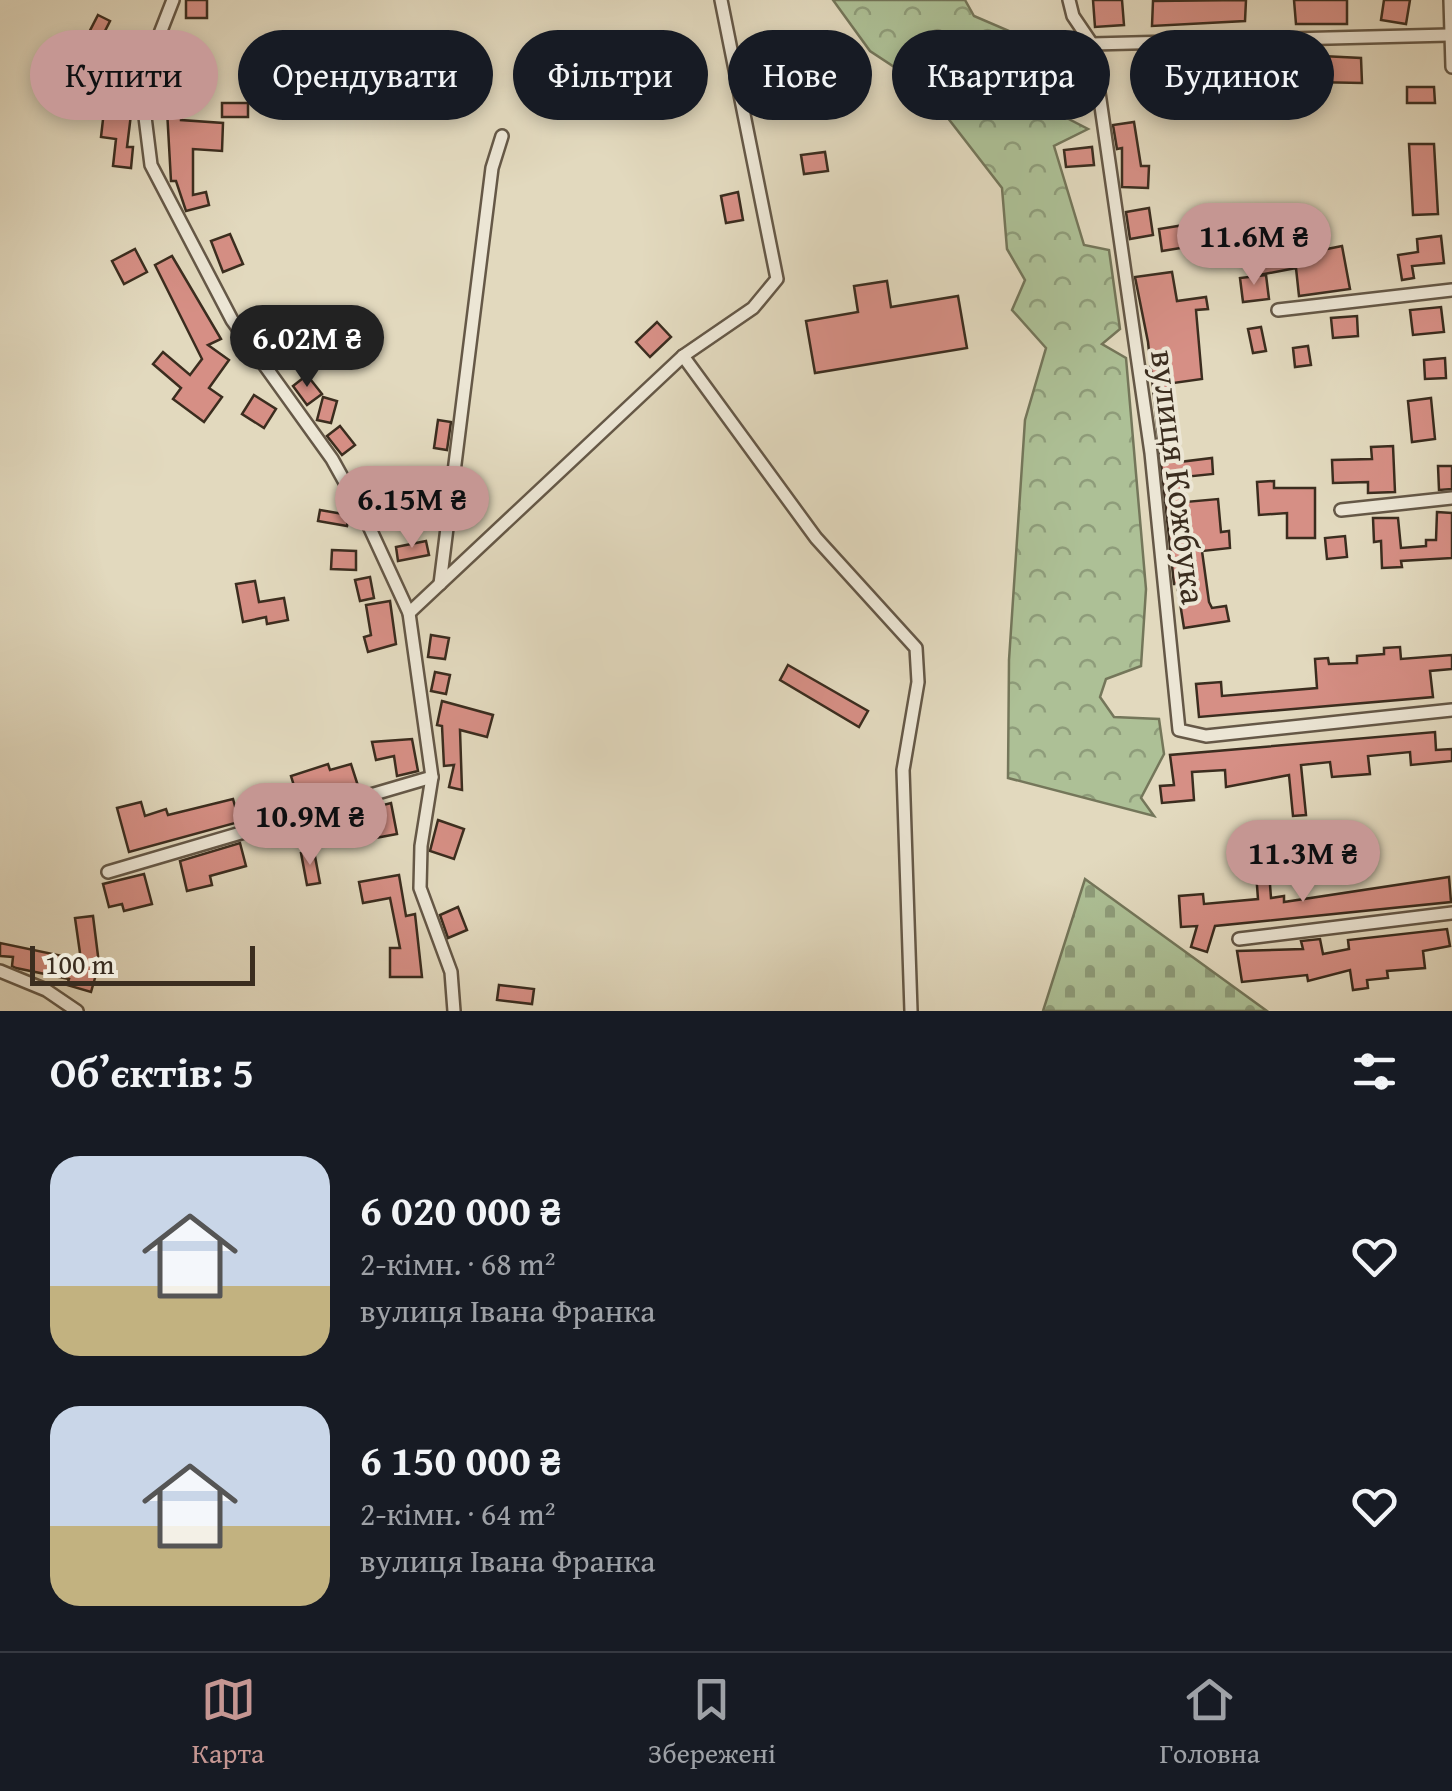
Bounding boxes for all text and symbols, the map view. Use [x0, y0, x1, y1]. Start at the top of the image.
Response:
chip: Купити [30, 30, 218, 120]
chip: Орендувати [238, 30, 493, 120]
chip: Фільтри [513, 30, 708, 120]
chip: Нове [728, 30, 872, 120]
chip: Квартира [892, 30, 1110, 120]
chip: Будинок [1130, 30, 1334, 120]
pin: 11.6M ₴ [1162, 203, 1346, 288]
text: 11.6M ₴ [1199, 212, 1309, 259]
pin: 6.02M ₴ [215, 305, 399, 390]
text: 6.02M ₴ [252, 314, 362, 361]
street label: вулиця Кожбука [1138, 347, 1220, 608]
pin: 6.15M ₴ [320, 466, 504, 551]
text: 6.15M ₴ [357, 475, 467, 522]
pin: 10.9M ₴ [218, 783, 402, 868]
text: 10.9M ₴ [255, 792, 365, 839]
pin: 11.3M ₴ [1211, 820, 1395, 905]
text: 11.3M ₴ [1248, 829, 1358, 876]
scale bar [30, 941, 255, 986]
text: 100 m [45, 943, 114, 984]
text: Об’єктів: 5 [50, 1041, 254, 1102]
icon: filters [1347, 1044, 1402, 1099]
text: 6 020 000 ₴ [360, 1179, 562, 1240]
icon: home [130, 1196, 250, 1316]
icon: heart [1347, 1229, 1402, 1284]
text: 2-кімн. · 68 m² [360, 1240, 556, 1287]
text: вулиця Івана Франка [360, 1287, 655, 1334]
text: 6 150 000 ₴ [360, 1429, 562, 1490]
icon: home [130, 1446, 250, 1566]
icon: heart [1347, 1479, 1402, 1534]
text: 2-кімн. · 64 m² [360, 1490, 556, 1537]
text: вулиця Івана Франка [360, 1537, 655, 1584]
tab: Карта [192, 1672, 264, 1773]
tab: Збережені [648, 1672, 776, 1773]
tab: Головна [1159, 1672, 1260, 1773]

